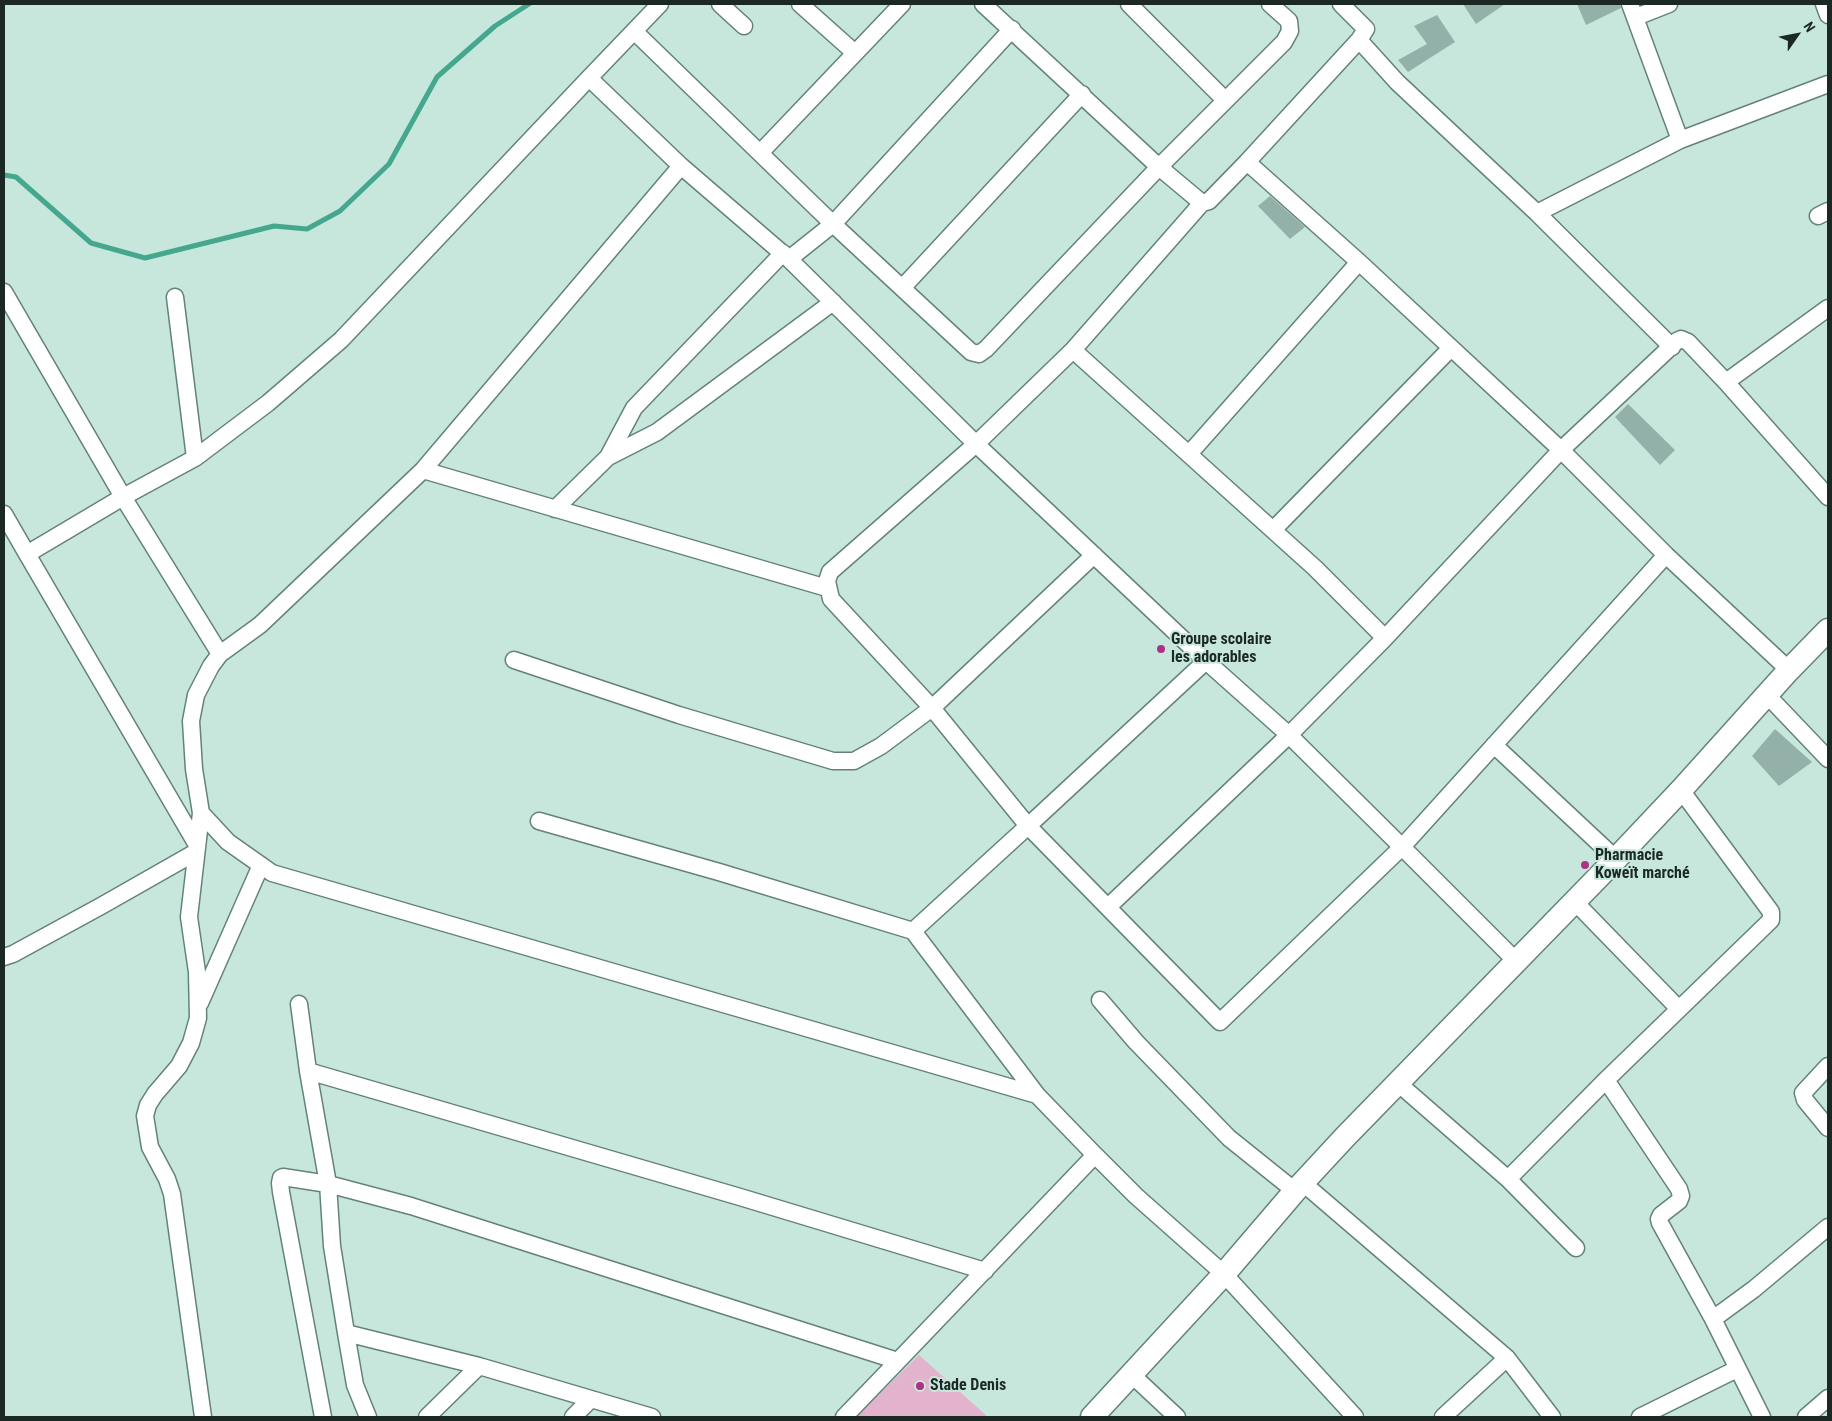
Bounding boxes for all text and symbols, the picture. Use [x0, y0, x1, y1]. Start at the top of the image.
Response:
north arrow [1772, 10, 1822, 60]
text: N [1801, 19, 1819, 35]
place label: Groupe scolaire les adorables [1171, 630, 1271, 668]
marker: Groupe scolaire les adorables [1155, 643, 1167, 655]
place label: Pharmacie Koweït marché [1595, 846, 1690, 884]
marker: Pharmacie Koweït marché [1579, 859, 1591, 871]
place label: Stade Denis [930, 1376, 1006, 1396]
marker: Stade Denis [914, 1380, 926, 1392]

